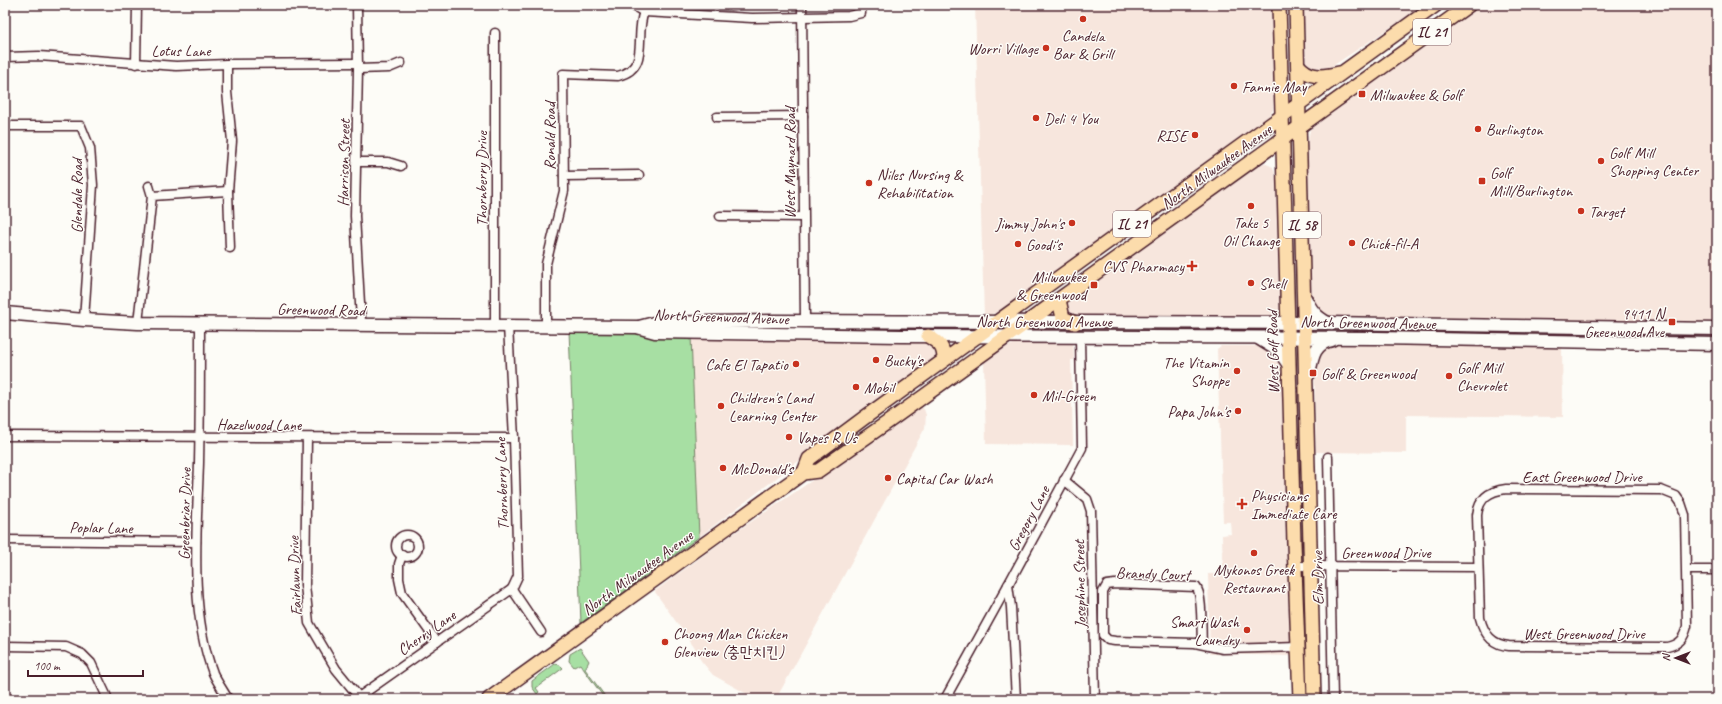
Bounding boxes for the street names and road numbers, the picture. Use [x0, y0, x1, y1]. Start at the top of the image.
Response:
road number: IL 21 [1413, 19, 1451, 45]
street label: Lotus Lane [152, 41, 212, 61]
street label: Ronald Road [540, 99, 560, 170]
street label: West Maynard Road [780, 105, 800, 219]
street label: Harrison Street [333, 118, 355, 207]
street label: North Milwaukee Avenue [1157, 119, 1277, 214]
street label: Thornberry Drive [472, 130, 492, 227]
street label: Glendale Road [67, 156, 87, 233]
road number: IL 21 [1113, 211, 1151, 237]
road number: IL 58 [1283, 212, 1321, 238]
street label: Greenwood Road [277, 299, 368, 321]
street label: North Greenwood Avenue [653, 305, 791, 329]
street label: West Golf Road [1262, 308, 1284, 394]
street label: North Greenwood Avenue [976, 312, 1113, 332]
street label: North Greenwood Avenue [1300, 312, 1438, 334]
street label: Hazelwood Lane [217, 415, 303, 435]
street label: Thornberry Lane [490, 436, 514, 531]
street label: Greenbriar Drive [174, 466, 196, 560]
street label: East Greenwood Drive [1522, 467, 1644, 487]
street label: Gregory Lane [1003, 481, 1055, 554]
street label: Poplar Lane [69, 517, 135, 539]
street label: North Milwaukee Avenue [578, 525, 698, 620]
street label: Fairlawn Drive [284, 534, 306, 616]
street label: Josephine Street [1069, 538, 1091, 629]
street label: Greenwood Drive [1341, 543, 1432, 563]
street label: Elm Drive [1308, 549, 1328, 605]
street label: Brandy Court [1116, 563, 1193, 585]
street label: Cherry Lane [394, 604, 461, 660]
street label: West Greenwood Drive [1523, 624, 1646, 644]

